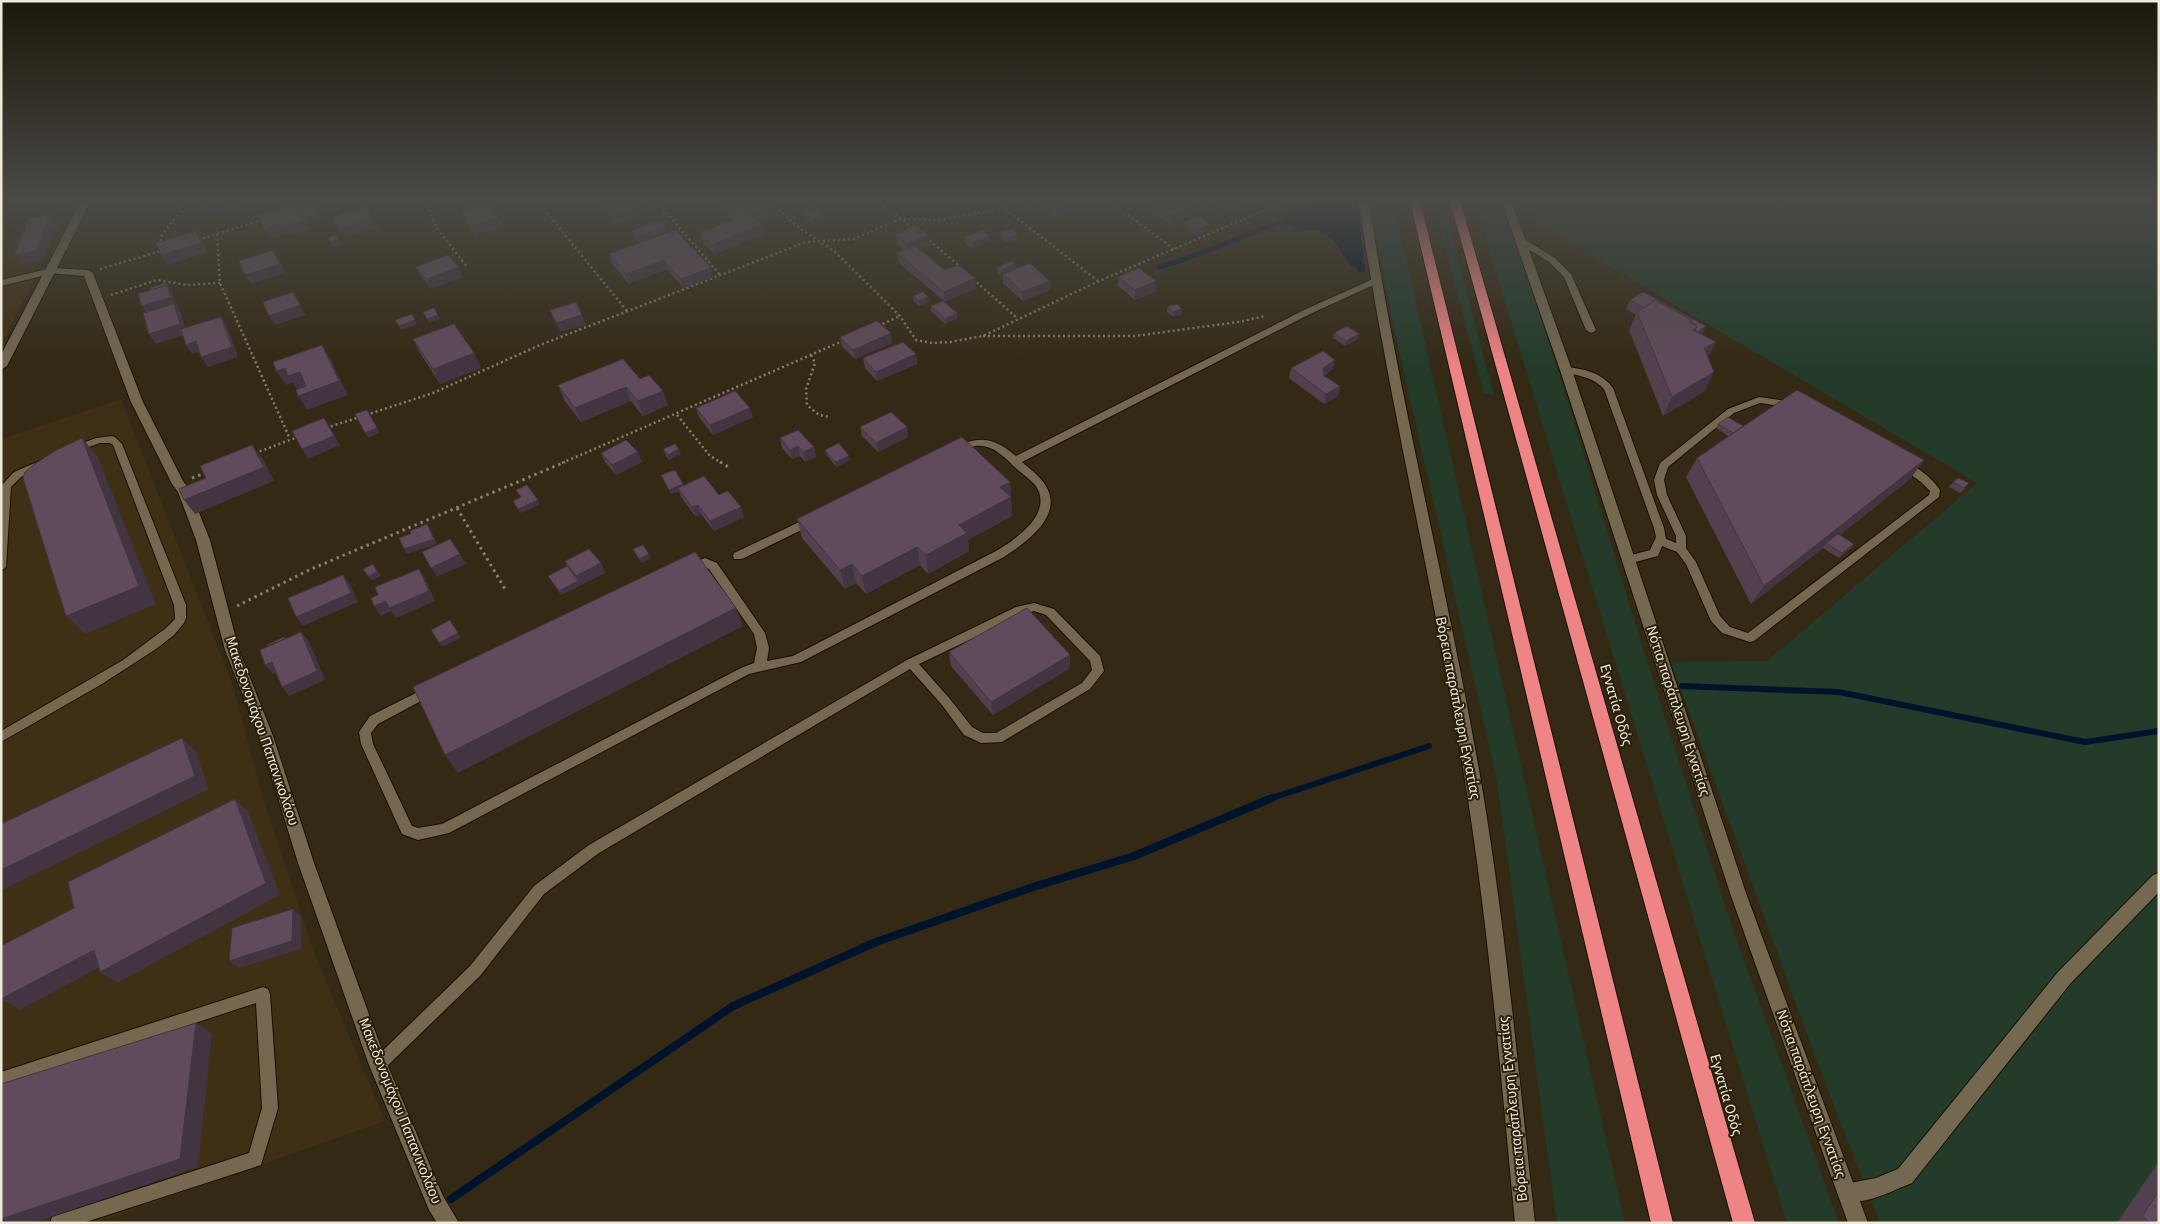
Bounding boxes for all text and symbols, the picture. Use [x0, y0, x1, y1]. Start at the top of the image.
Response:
street label: Βόρεια παράπλευρη Εγνατίας [1430, 615, 1486, 802]
street label: Νότια παράπλευρη Εγνατίας [1640, 623, 1716, 799]
street label: Μακεδονομάχου Παπανικολάου [220, 634, 304, 828]
street label: Εγνατία Οδός [1594, 662, 1638, 749]
street label: Νότια παράπλευρη Εγνατίας [1771, 1007, 1852, 1182]
street label: Μακεδονομάχου Παπανικολάου [353, 1015, 447, 1207]
street label: Βόρεια παράπλευρη Εγνατίας [1493, 1015, 1533, 1202]
street label: Εγνατία Οδός [1704, 1052, 1748, 1139]

